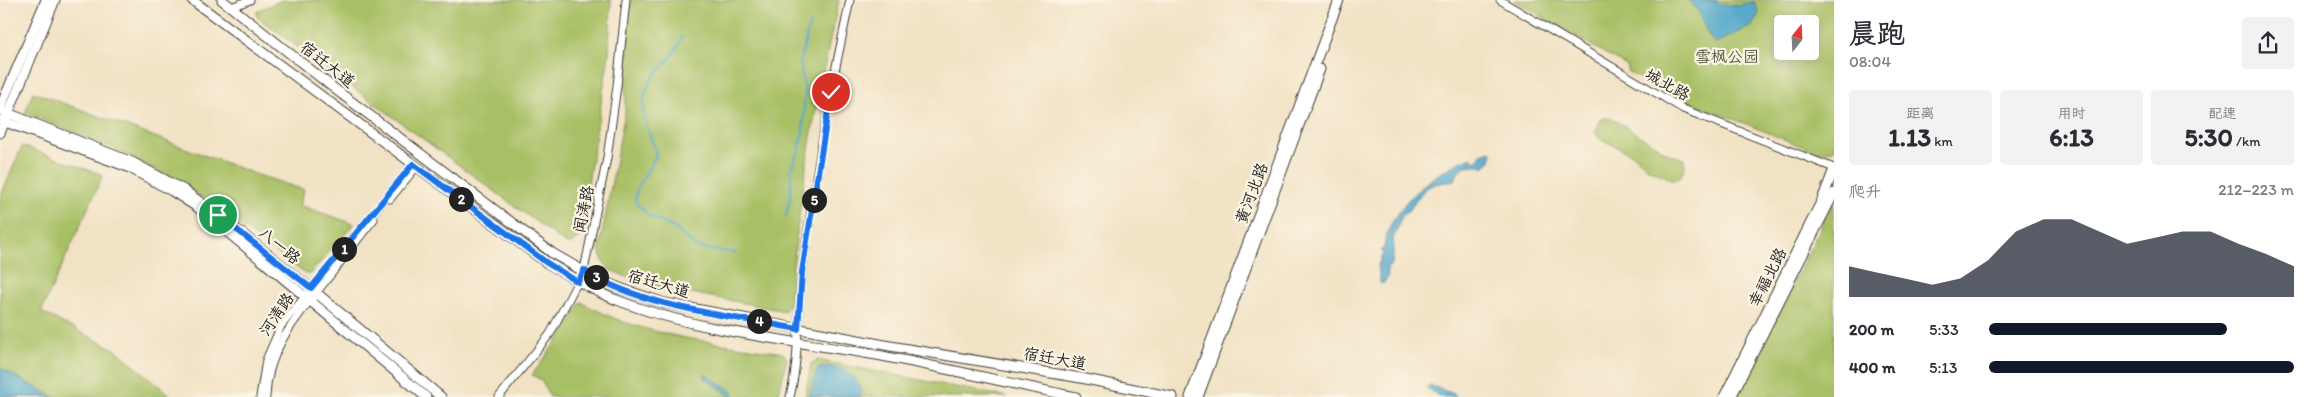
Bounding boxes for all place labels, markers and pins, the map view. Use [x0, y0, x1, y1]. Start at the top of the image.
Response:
pin [810, 71, 852, 113]
pin: 2 [448, 186, 474, 212]
pin: 5 [802, 188, 826, 212]
pin [197, 194, 239, 236]
pin: 1 [332, 236, 356, 262]
pin: 3 [584, 264, 608, 290]
pin: 4 [746, 308, 772, 334]

